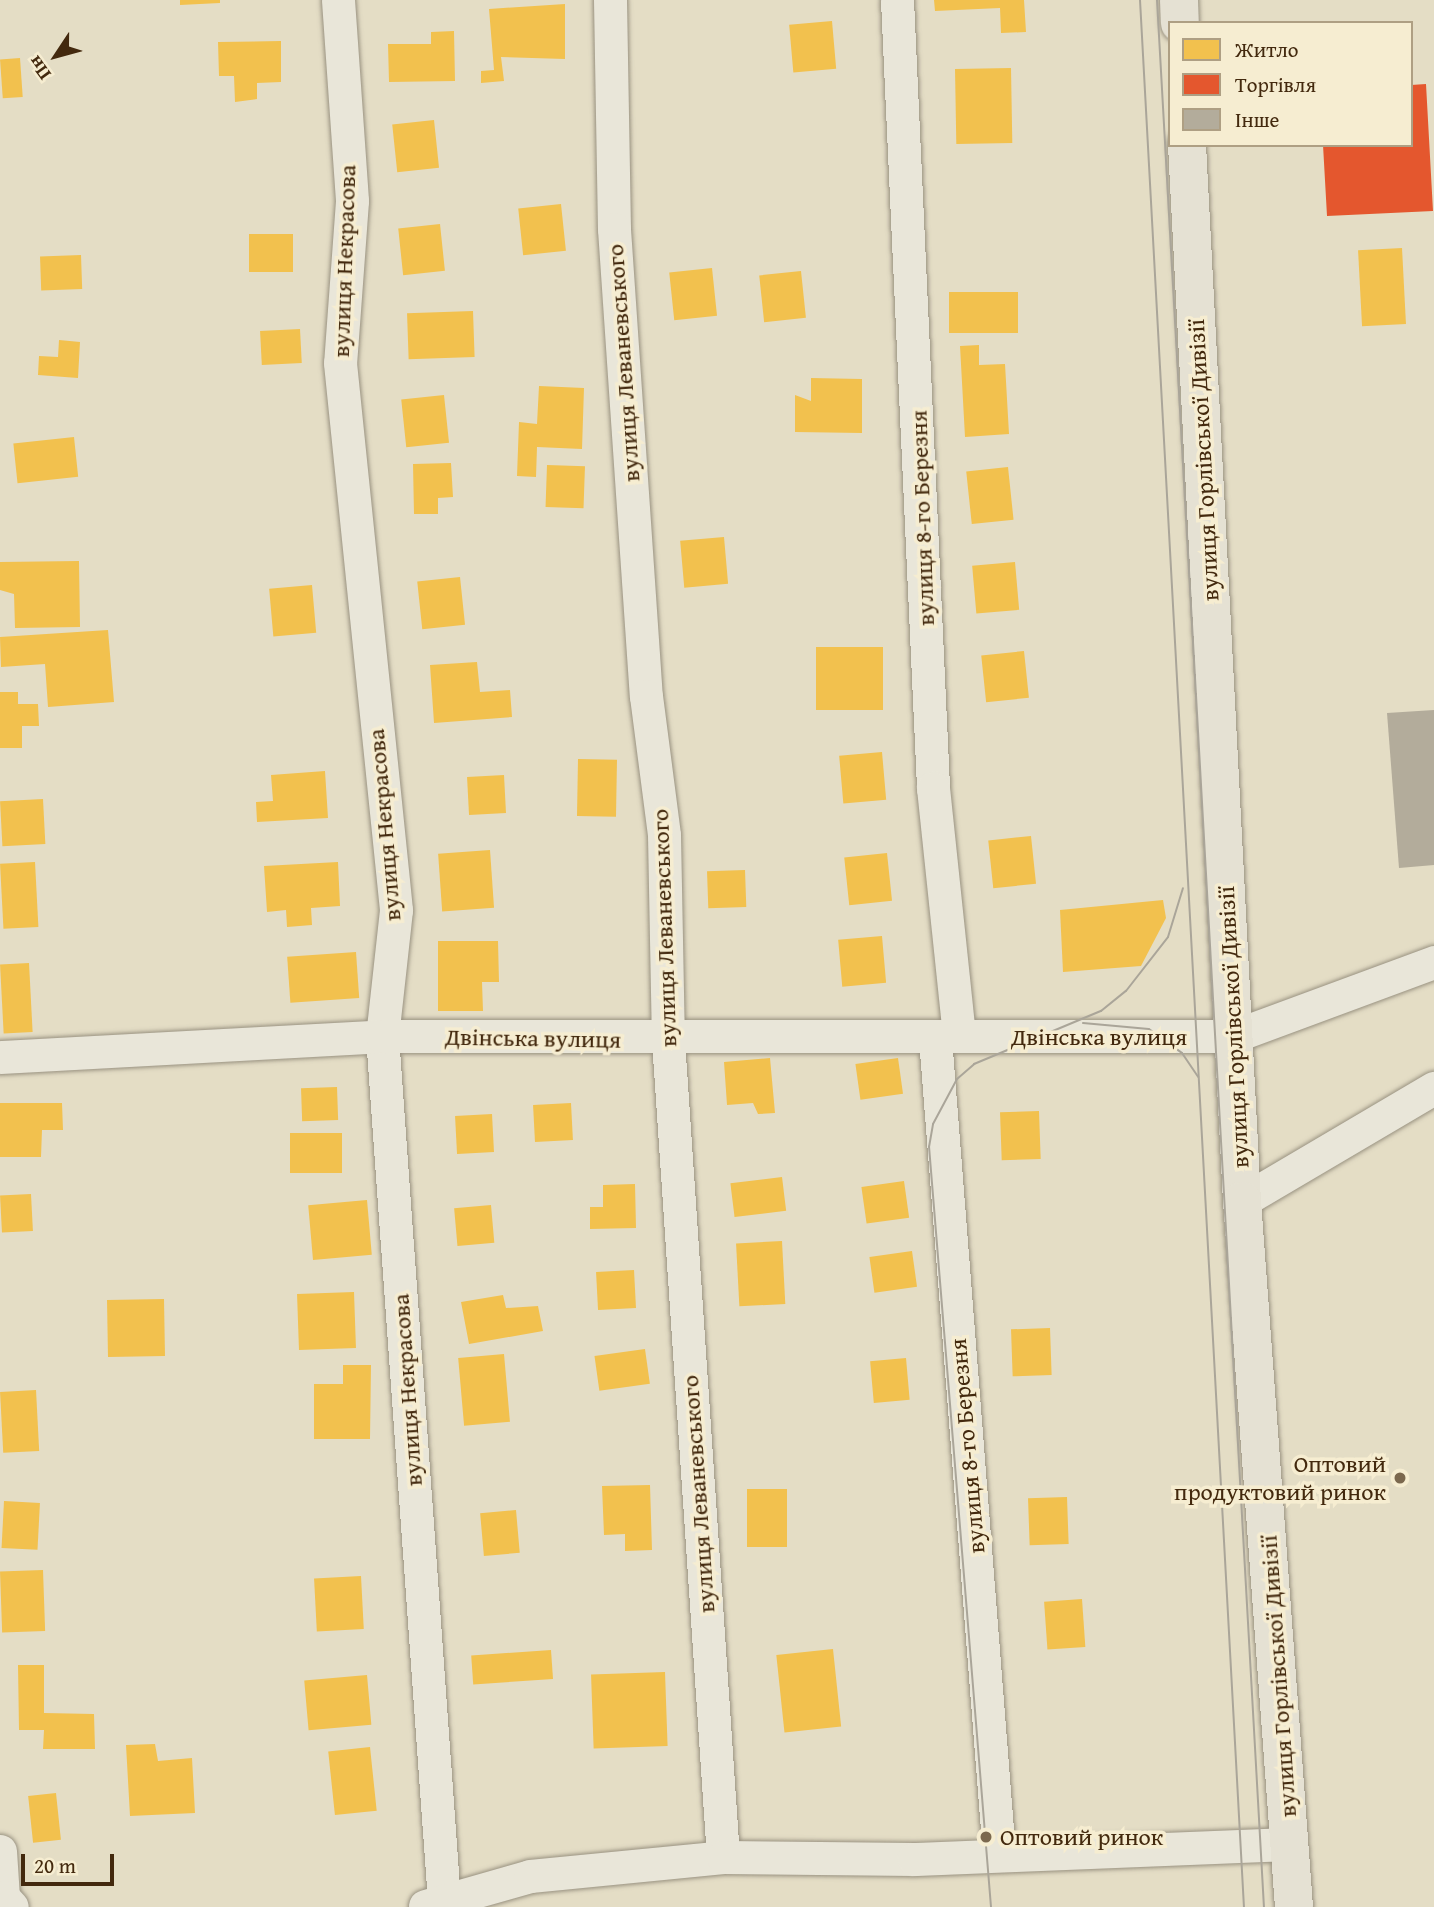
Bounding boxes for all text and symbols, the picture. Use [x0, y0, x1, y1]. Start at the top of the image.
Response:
north arrow [21, 21, 91, 91]
legend [1168, 21, 1413, 147]
text: Житло [1235, 34, 1299, 65]
text: Пн [21, 50, 58, 86]
text: Торгівля [1235, 69, 1316, 100]
text: Інше [1235, 104, 1279, 135]
street label: вулиця Некрасова [326, 164, 362, 358]
street label: вулиця Леваневського [600, 243, 646, 483]
street label: вулиця Горлівської Дивізії [1181, 318, 1225, 602]
street label: вулиця 8-го Березня [904, 410, 940, 626]
street label: вулиця Некрасова [361, 728, 407, 922]
street label: вулиця Леваневського [645, 808, 683, 1048]
street label: вулиця Горлівської Дивізії [1211, 885, 1255, 1169]
street label: Двінська вулиця [445, 1022, 621, 1054]
street label: Двінська вулиця [1011, 1023, 1187, 1051]
street label: вулиця Некрасова [386, 1293, 428, 1487]
street label: вулиця 8-го Березня [943, 1337, 991, 1555]
street label: вулиця Леваневського [675, 1374, 721, 1614]
place label: Оптовий продуктовий ринок [1174, 1450, 1386, 1506]
marker: Оптовий продуктовий ринок [1392, 1470, 1408, 1486]
street label: вулиця Горлівської Дивізії [1254, 1534, 1302, 1818]
place label: Оптовий ринок [1000, 1823, 1163, 1851]
marker: Оптовий ринок [978, 1829, 994, 1845]
scale bar [24, 1840, 117, 1884]
text: 20 m [34, 1850, 76, 1881]

